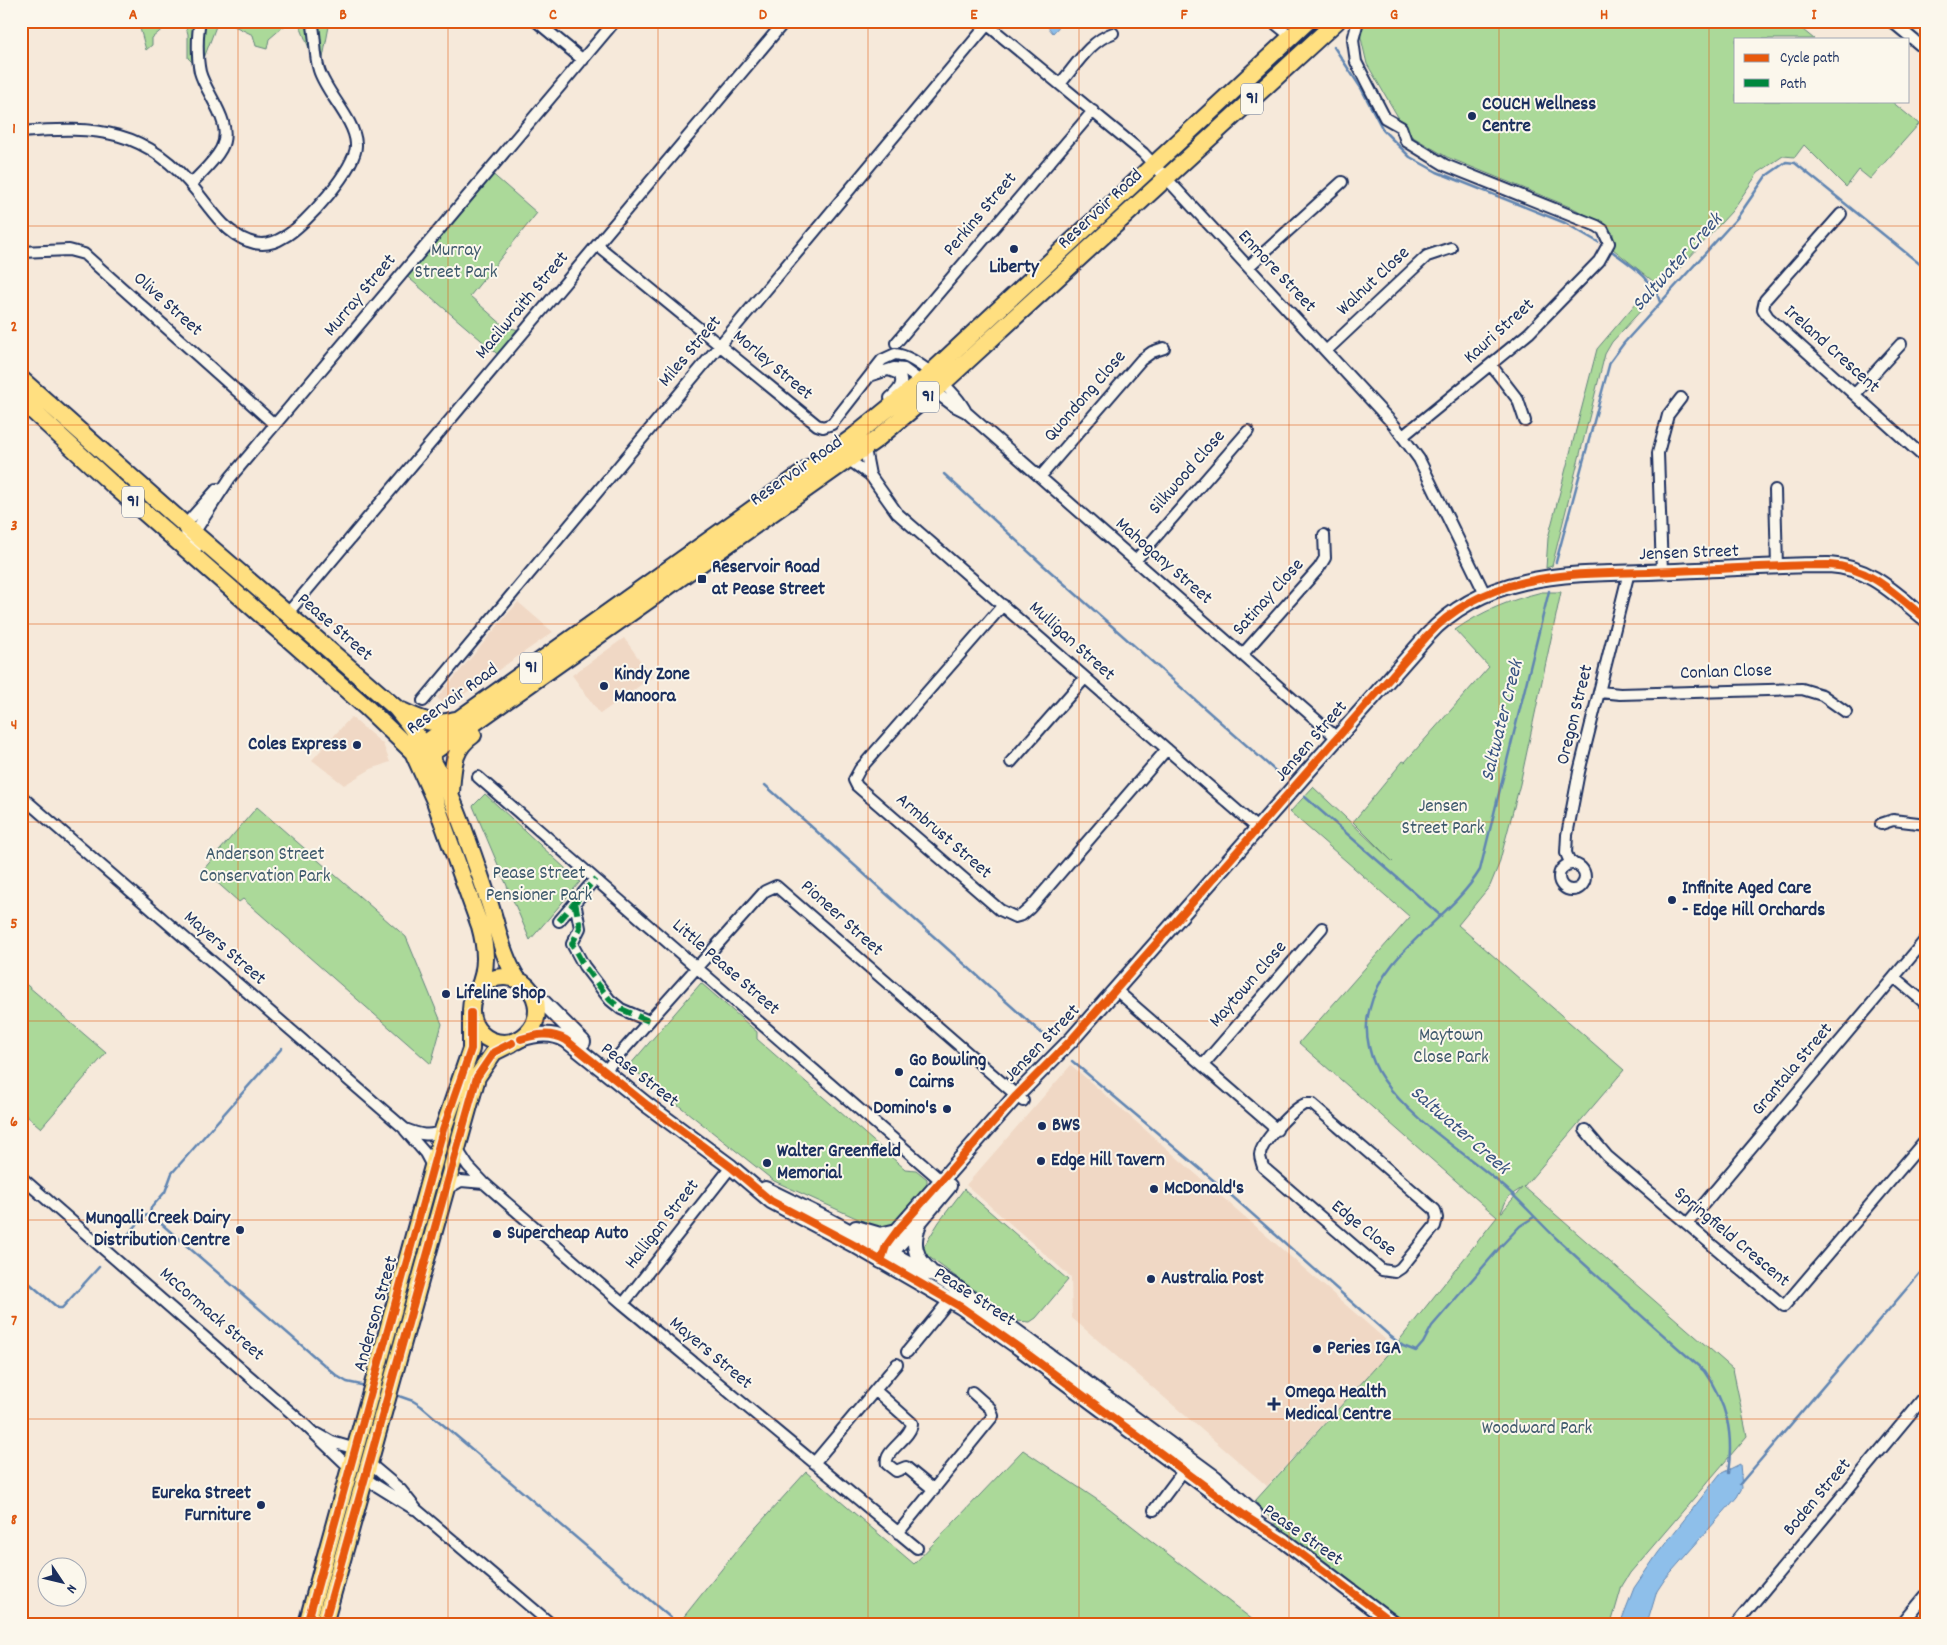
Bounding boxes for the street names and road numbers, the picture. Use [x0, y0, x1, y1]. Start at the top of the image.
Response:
road number: 91 [1241, 84, 1263, 115]
street label: Reservoir Road [1052, 163, 1150, 257]
street label: Perkins Street [938, 167, 1024, 263]
street label: Enmore Street [1230, 224, 1322, 320]
street label: Walnut Close [1331, 241, 1417, 323]
street label: Macilwraith Street [470, 246, 576, 366]
street label: Murray Street [318, 249, 404, 343]
street label: Olive Street [126, 266, 208, 344]
street label: Kauri Street [1459, 293, 1541, 371]
street label: Ireland Crescent [1777, 299, 1885, 401]
street label: Miles Street [653, 310, 729, 394]
street label: Morley Street [726, 324, 818, 408]
street label: Quondong Close [1038, 345, 1134, 449]
road number: 91 [917, 382, 939, 412]
street label: Silkwood Close [1143, 424, 1233, 522]
street label: Reservoir Road [745, 430, 849, 514]
road number: 91 [122, 487, 144, 518]
street label: Mahogany Street [1108, 512, 1218, 612]
street label: Jensen Street [1639, 539, 1739, 569]
street label: Satinay Close [1227, 553, 1311, 643]
street label: Pease Street [290, 587, 378, 669]
street label: Mulligan Street [1022, 596, 1120, 688]
road number: 91 [520, 652, 542, 684]
street label: Reservoir Road [401, 657, 505, 743]
street label: Conlan Close [1680, 658, 1772, 688]
street label: Oregon Street [1551, 662, 1601, 768]
street label: Jensen Street [1269, 696, 1355, 788]
street label: Armbrust Street [889, 788, 997, 886]
street label: Pioneer Street [793, 874, 889, 964]
street label: Mayers Street [177, 905, 271, 993]
street label: Little Pease Street [665, 913, 785, 1023]
street label: Maytown Close [1204, 936, 1294, 1034]
street label: Jensen Street [999, 999, 1087, 1089]
street label: Grantala Street [1746, 1018, 1840, 1122]
street label: Pease Street [594, 1037, 684, 1115]
street label: Halligan Street [619, 1174, 707, 1276]
street label: Springfield Crescent [1667, 1181, 1795, 1295]
street label: Edge Close [1324, 1194, 1402, 1264]
street label: Anderson Street [348, 1253, 406, 1375]
street label: Pease Street [928, 1261, 1020, 1335]
street label: McCormack Street [152, 1262, 270, 1368]
street label: Mayers Street [662, 1311, 758, 1397]
street label: Boden Street [1777, 1453, 1859, 1543]
street label: Pease Street [1256, 1498, 1348, 1574]

